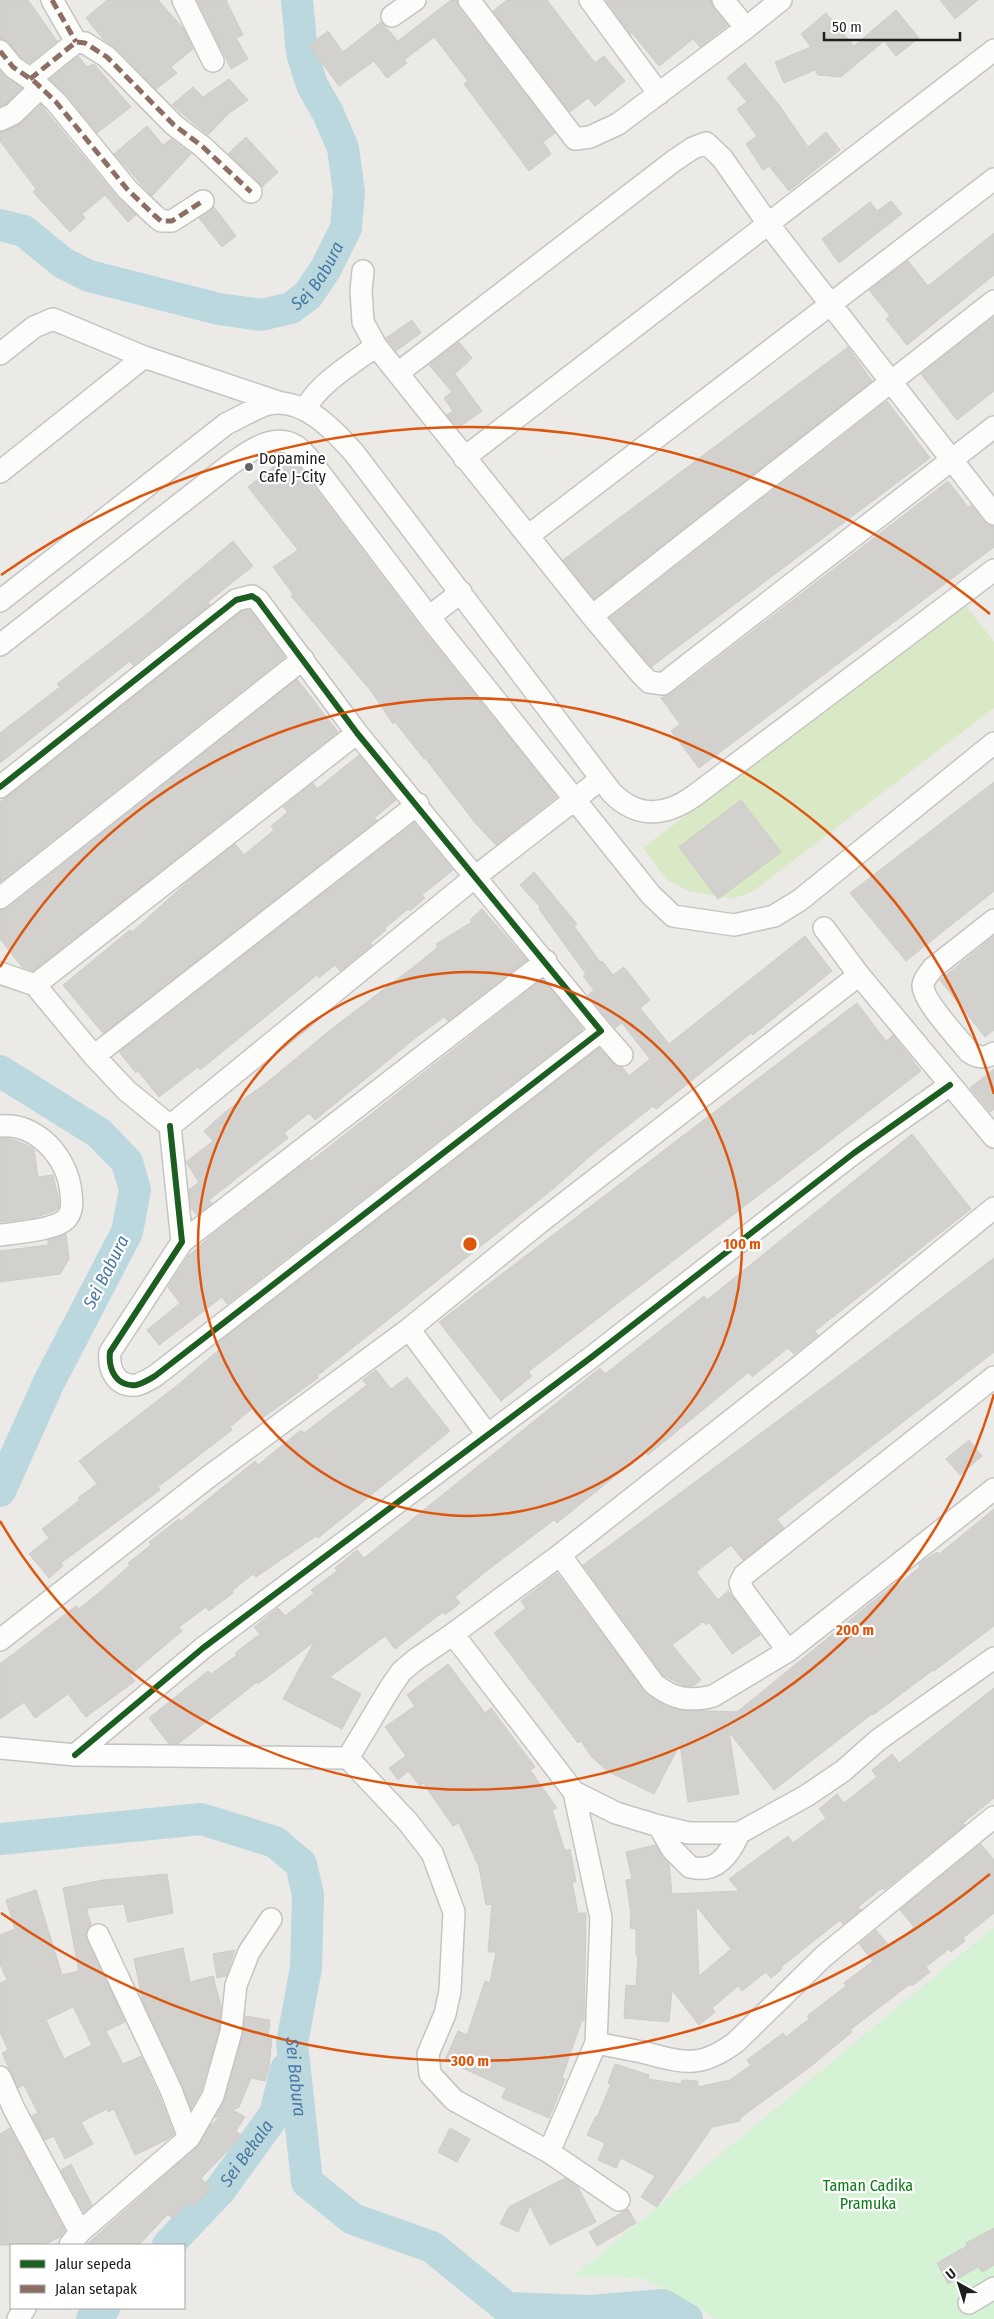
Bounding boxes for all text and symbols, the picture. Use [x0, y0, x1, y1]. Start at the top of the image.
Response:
scale bar [824, 10, 960, 42]
text: 50 m [832, 18, 862, 36]
water label: Sei Babura [286, 238, 348, 316]
place label: Dopamine Cafe J-City [259, 449, 327, 486]
marker: Dopamine Cafe J-City [243, 461, 255, 473]
water label: Sei Babura [78, 1232, 134, 1313]
centre of rings [461, 1235, 479, 1253]
text: 100 m [723, 1235, 761, 1253]
text: 200 m [835, 1621, 874, 1639]
water label: Sei Babura [280, 2035, 311, 2118]
text: 300 m [450, 2052, 489, 2070]
water label: Sei Bekala [215, 2116, 278, 2192]
park label: Taman Cadika Pramuka [823, 2176, 913, 2213]
legend [10, 2244, 185, 2309]
text: Jalur sepeda [55, 2255, 131, 2273]
north arrow [934, 2259, 984, 2309]
text: U [943, 2265, 960, 2283]
text: Jalan setapak [55, 2280, 137, 2298]

